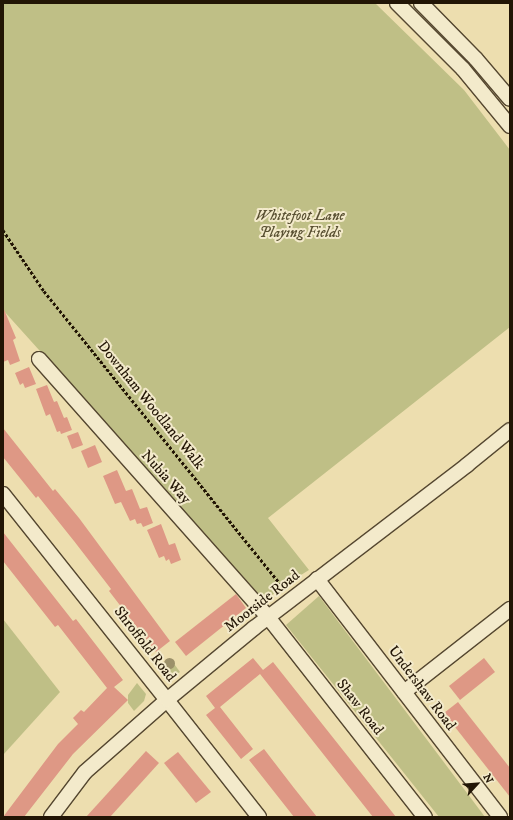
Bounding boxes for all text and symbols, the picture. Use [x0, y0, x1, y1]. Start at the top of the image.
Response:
park label: Whitefoot Lane Playing Fields [255, 206, 345, 241]
street label: Downham Woodland Walk [94, 337, 208, 473]
street label: Nubia Way [137, 446, 195, 508]
street label: Moorside Road [221, 566, 303, 636]
street label: Shroffold Road [110, 603, 180, 685]
street label: Undershaw Road [384, 642, 460, 734]
street label: Shaw Road [333, 675, 387, 739]
north arrow [457, 764, 497, 804]
text: N [480, 772, 496, 786]

